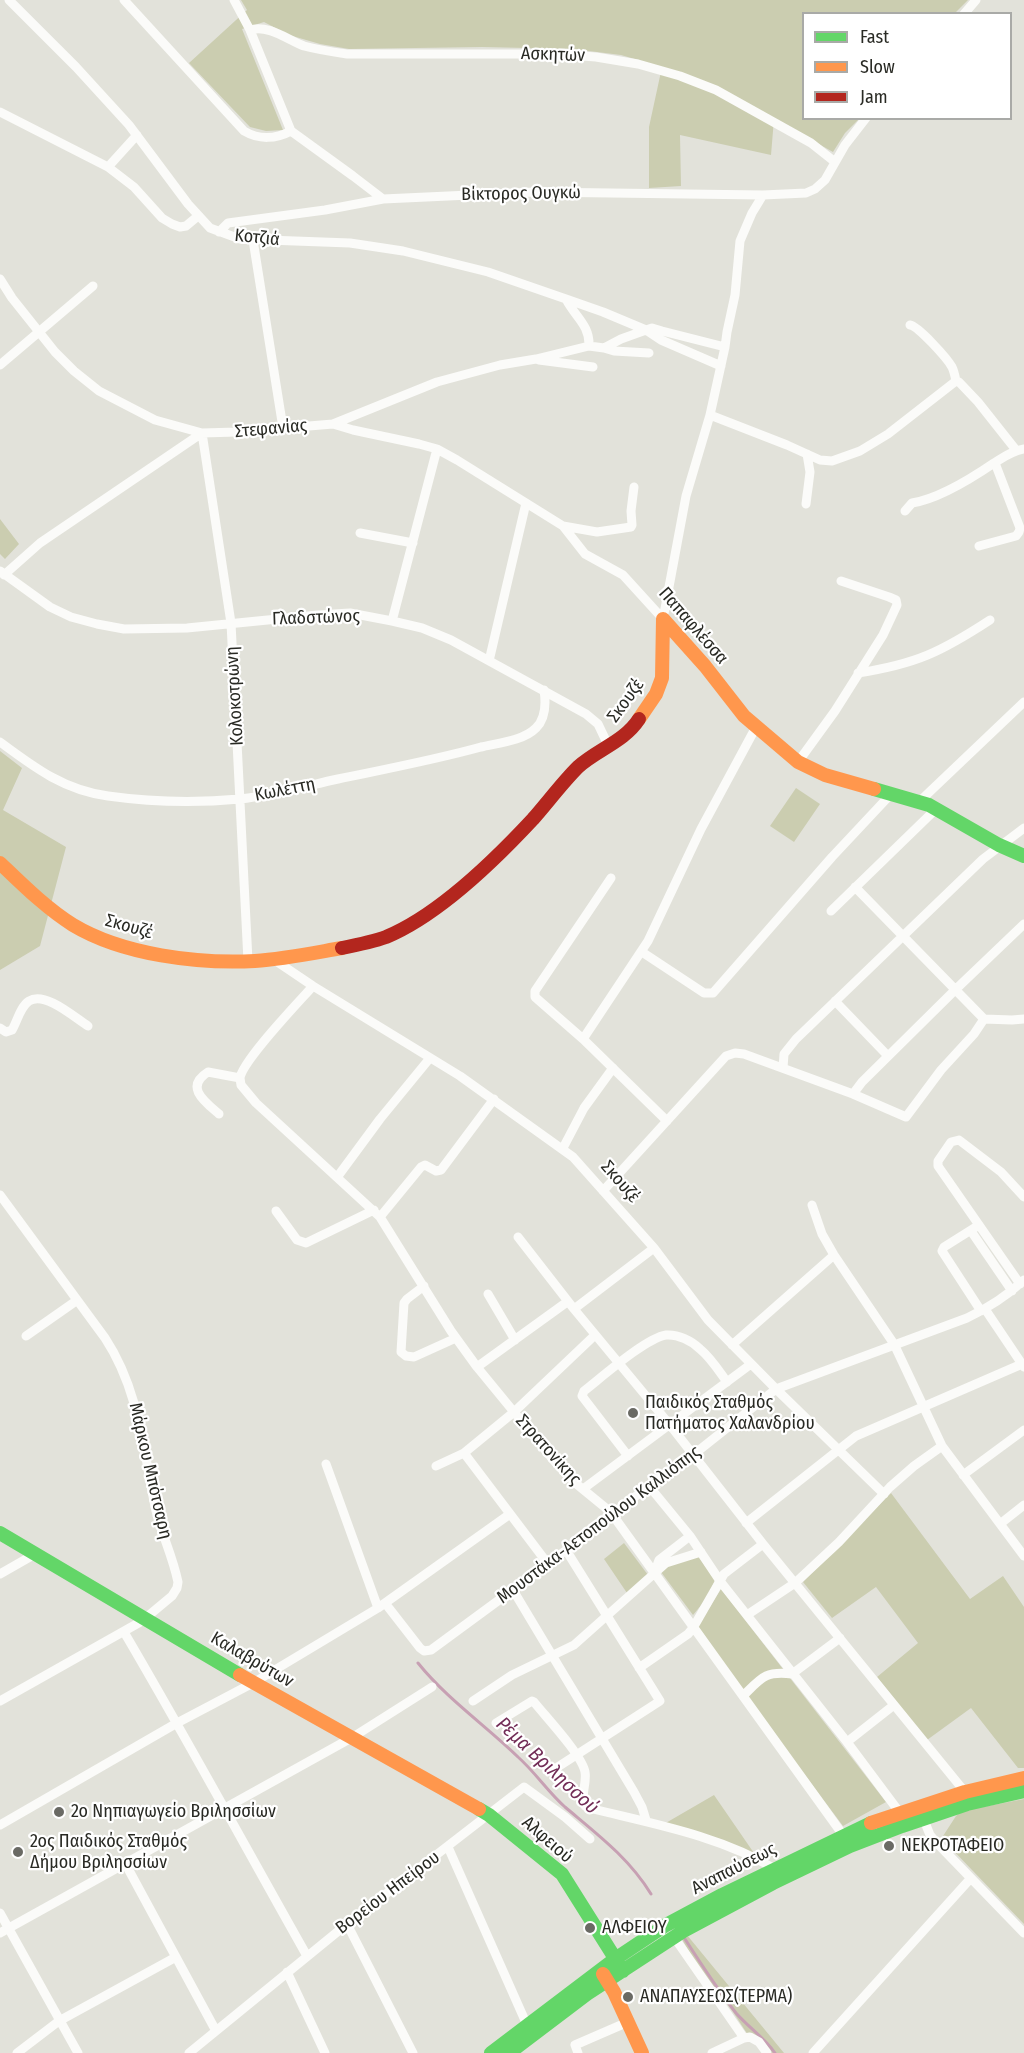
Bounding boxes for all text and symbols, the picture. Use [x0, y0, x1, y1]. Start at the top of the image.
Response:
legend [802, 12, 1012, 120]
text: Fast [860, 26, 889, 48]
street label: Ασκητών [521, 43, 585, 67]
text: Slow [860, 56, 895, 78]
text: Jam [860, 86, 888, 108]
street label: Βίκτορος Ουγκώ [461, 182, 581, 206]
street label: Κοτζιά [233, 225, 281, 251]
street label: Στεφανίας [234, 415, 308, 443]
street label: Παπαφλέσσα [654, 583, 732, 669]
street label: Γλαδστώνος [272, 606, 360, 630]
street label: Κολοκοτρώνη [222, 646, 248, 746]
street label: Σκουζέ [603, 675, 649, 727]
street label: Κωλέττη [253, 774, 317, 806]
street label: Σκουζέ [103, 910, 155, 944]
street label: Σκουζέ [596, 1157, 644, 1207]
place label: Παιδικός Σταθμός Πατήματος Χαλανδρίου [645, 1392, 815, 1434]
street label: Μάρκου Μπότσαρη [124, 1401, 176, 1541]
marker: Παιδικός Σταθμός Πατήματος Χαλανδρίου [626, 1406, 640, 1420]
street label: Στρατονίκης [511, 1410, 585, 1490]
street label: Μουστάκα-Αετοπούλου Καλλιόπης [493, 1441, 705, 1609]
street label: Καλαβρύτων [207, 1628, 297, 1692]
water label: Ρέμα Βριλησσού [491, 1712, 603, 1820]
place label: 2ο Νηπιαγωγείο Βριλησσίων [71, 1801, 276, 1823]
marker: 2ο Νηπιαγωγείο Βριλησσίων [52, 1805, 66, 1819]
street label: Αλφειού [517, 1812, 577, 1868]
place label: 2ος Παιδικός Σταθμός Δήμου Βριλησσίων [30, 1831, 187, 1874]
place label: ΝΕΚΡΟΤΑΦΕΙΟ [901, 1835, 1004, 1857]
street label: Αναπαύσεως [688, 1838, 780, 1900]
marker: ΝΕΚΡΟΤΑΦΕΙΟ [882, 1839, 896, 1853]
marker: 2ος Παιδικός Σταθμός Δήμου Βριλησσίων [11, 1845, 25, 1859]
street label: Βορείου Ηπείρου [332, 1847, 444, 1939]
place label: ΑΛΦΕΙΟΥ [602, 1917, 667, 1939]
marker: ΑΛΦΕΙΟΥ [583, 1921, 597, 1935]
place label: ΑΝΑΠΑΥΣΕΩΣ(ΤΕΡΜΑ) [640, 1986, 792, 2008]
marker: ΑΝΑΠΑΥΣΕΩΣ(ΤΕΡΜΑ) [621, 1990, 635, 2004]

